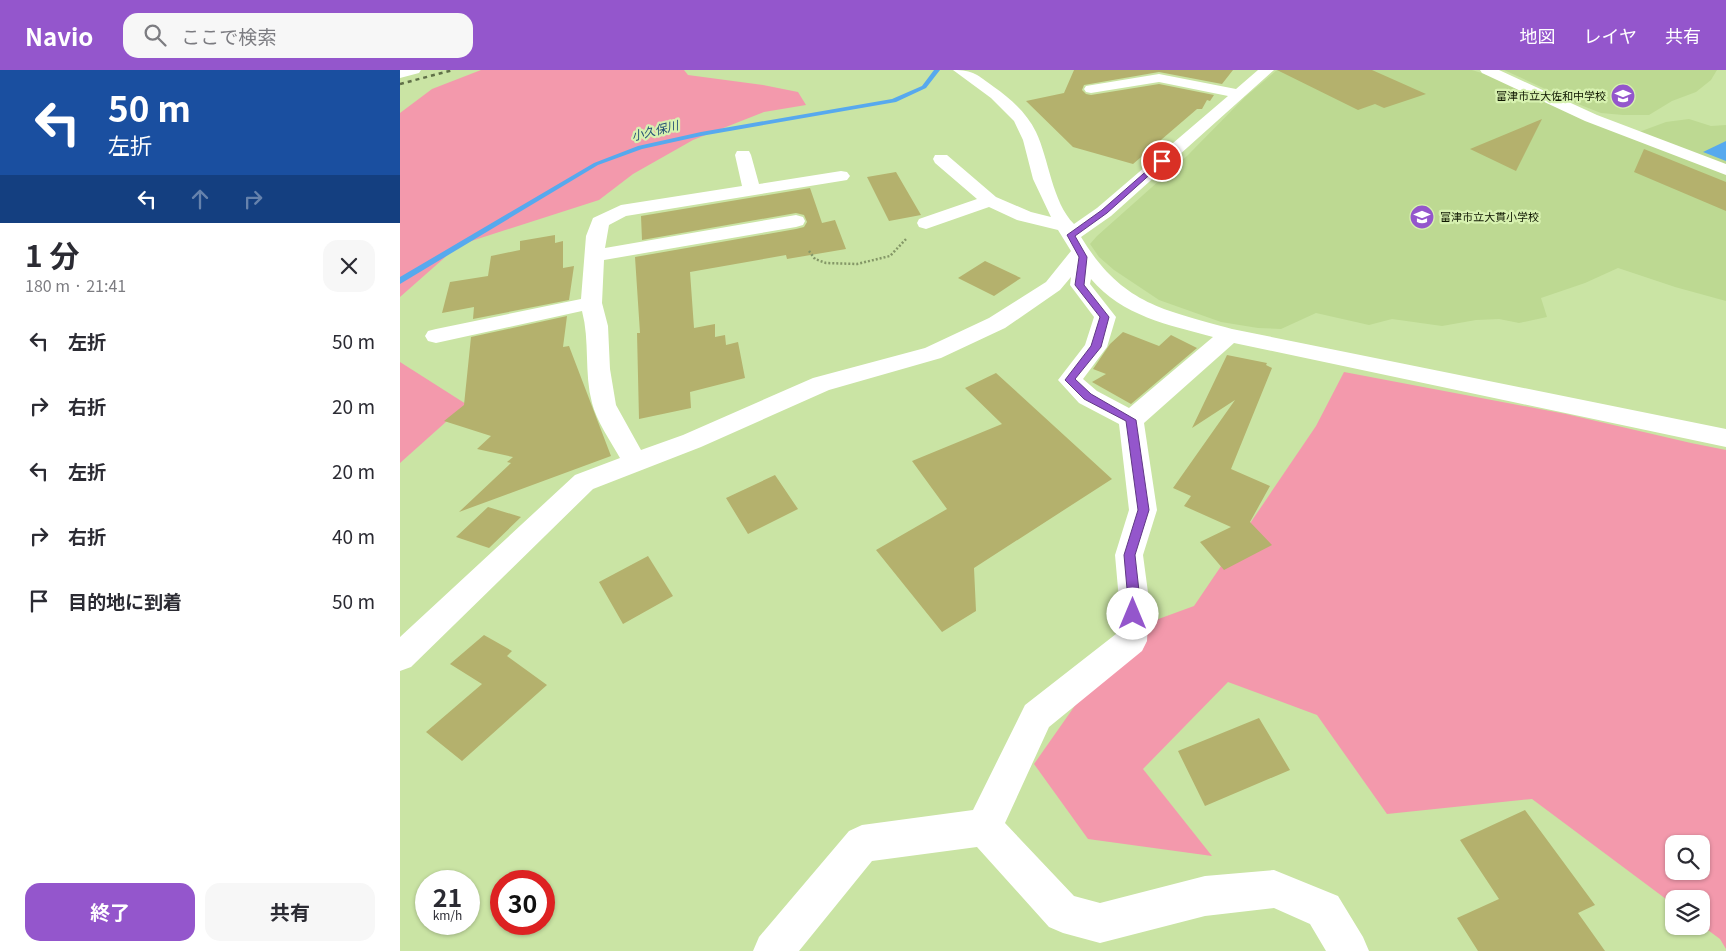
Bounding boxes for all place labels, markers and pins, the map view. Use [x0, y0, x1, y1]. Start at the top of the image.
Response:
school or university icon: 富津市立大佐和中学校 [1610, 83, 1636, 109]
place label: 富津市立大佐和中学校 [1496, 87, 1606, 103]
pin [1141, 140, 1183, 182]
school or university icon: 富津市立大貫小学校 [1409, 204, 1435, 230]
place label: 富津市立大貫小学校 [1440, 208, 1539, 224]

